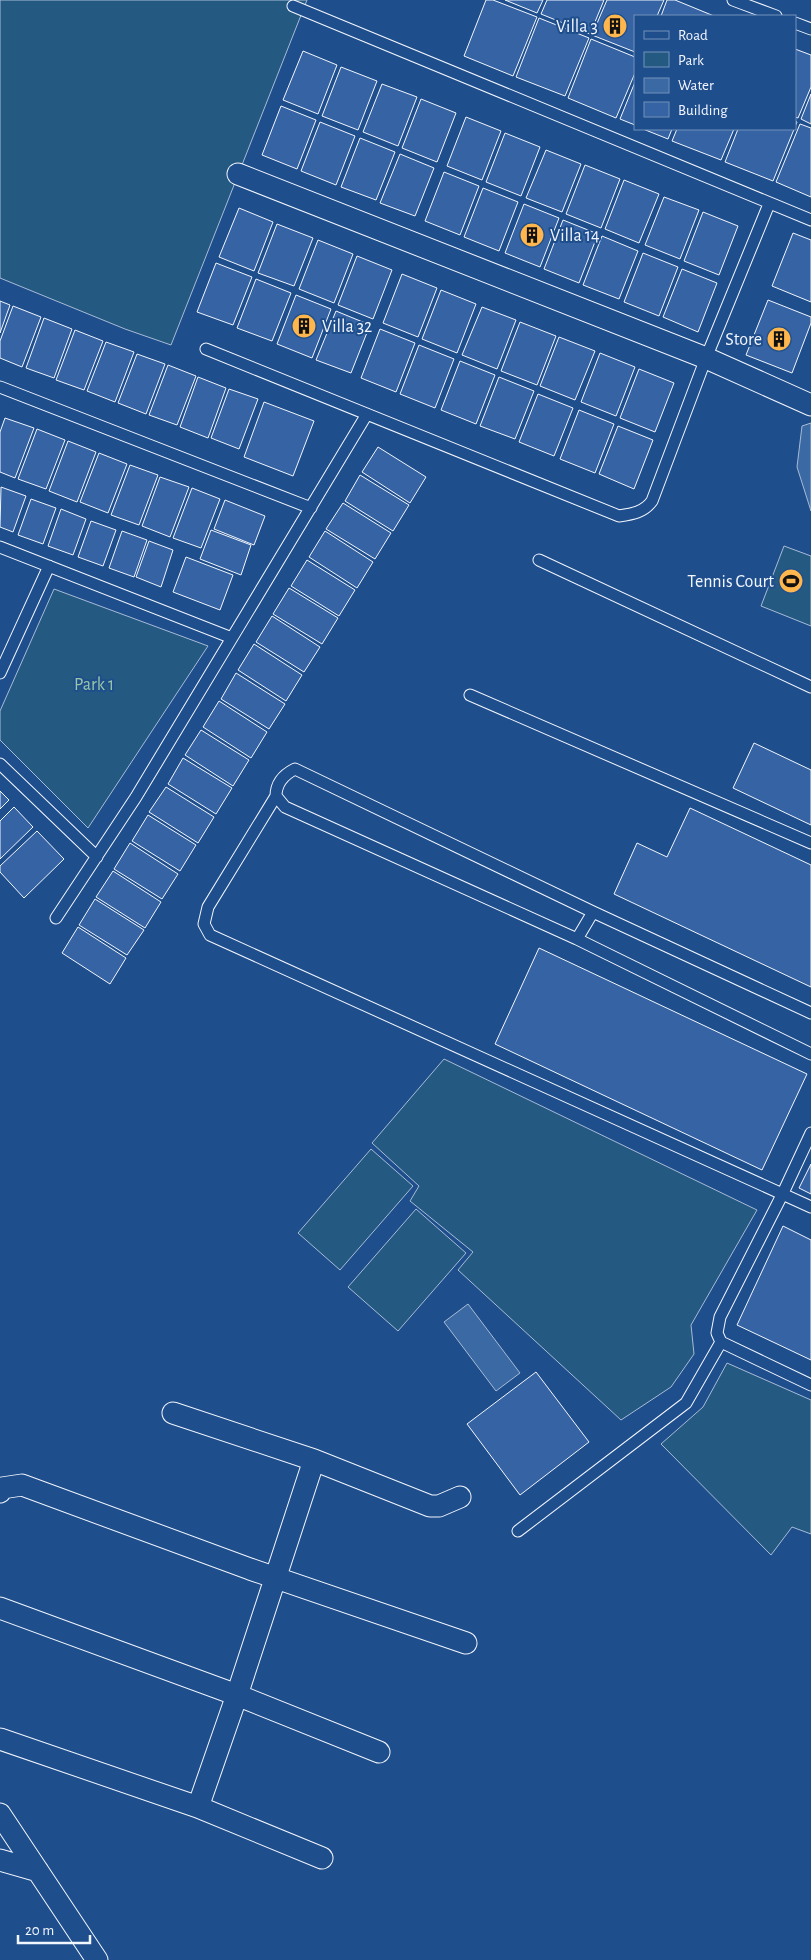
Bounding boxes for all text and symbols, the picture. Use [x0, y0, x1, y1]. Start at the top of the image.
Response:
building icon: Villa 3 [602, 13, 628, 39]
legend [634, 15, 796, 130]
place label: Villa 3 [556, 18, 598, 36]
text: Road [678, 28, 708, 43]
text: Park [678, 53, 704, 68]
text: Water [678, 78, 714, 93]
text: Building [678, 103, 728, 118]
building icon: Villa 14 [519, 222, 545, 248]
place label: Villa 14 [550, 227, 600, 245]
building icon: Villa 32 [291, 313, 317, 339]
place label: Villa 32 [322, 318, 372, 336]
building icon: Store [766, 326, 792, 352]
place label: Store [725, 331, 762, 349]
sports icon: Tennis Court [778, 568, 804, 594]
place label: Tennis Court [687, 573, 774, 591]
park label: Park 1 [74, 676, 114, 694]
scale bar [18, 1912, 90, 1944]
text: 20 m [25, 1923, 54, 1938]

